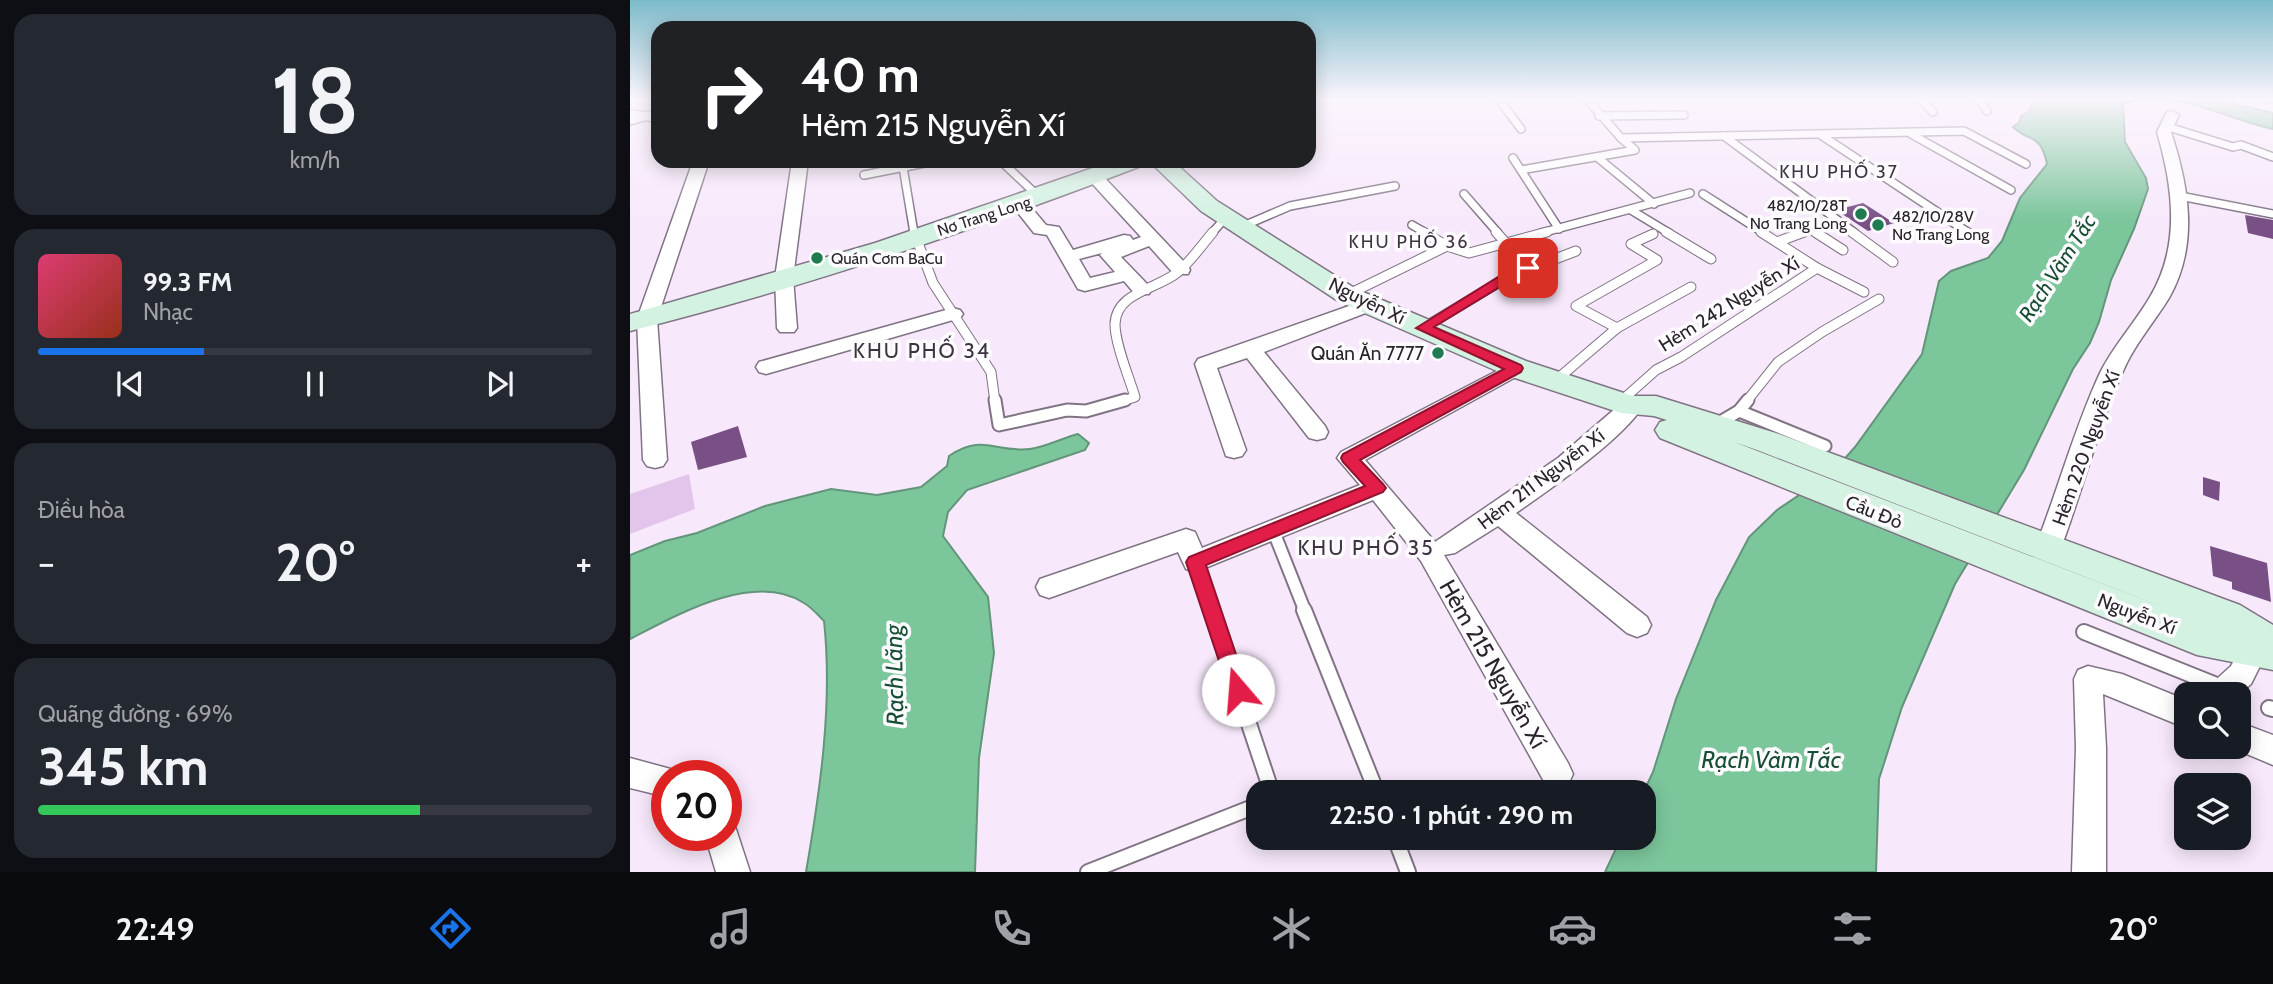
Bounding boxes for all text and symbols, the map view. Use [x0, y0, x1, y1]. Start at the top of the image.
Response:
text: 18 [271, 45, 359, 156]
text: 40 m [801, 45, 920, 104]
icon: right [686, 49, 777, 140]
text: Hẻm 215 Nguyễn Xí [801, 105, 1065, 144]
text: km/h [290, 146, 340, 174]
district label: KHU PHỐ 37 [1779, 159, 1899, 183]
street label: Nơ Trang Long [935, 192, 1034, 240]
place label: 482/10/28T Nơ Trang Long [1750, 196, 1848, 233]
marker: 482/10/28T Nơ Trang Long [1853, 206, 1869, 222]
place label: 482/10/28V Nơ Trang Long [1892, 207, 1990, 244]
water label: Rạch Vàm Tắc [2013, 210, 2101, 326]
marker: 482/10/28V Nơ Trang Long [1870, 217, 1886, 233]
district label: KHU PHỐ 36 [1349, 229, 1469, 253]
pin [1498, 238, 1558, 298]
place label: Quán Cơm BaCu [831, 249, 943, 268]
icon: arrive [1509, 249, 1547, 287]
marker: Quán Cơm BaCu [809, 250, 825, 266]
street label: Hẻm 242 Nguyễn Xí [1655, 252, 1803, 356]
text: 99.3 FM [143, 266, 232, 298]
street label: Nguyễn Xí [1325, 273, 1409, 329]
text: Nhạc [143, 298, 193, 326]
district label: KHU PHỐ 34 [853, 335, 991, 363]
place label: Quán Ăn 7777 [1311, 342, 1424, 365]
marker: Quán Ăn 7777 [1430, 345, 1446, 361]
icon: previous [111, 365, 149, 403]
icon: pause [296, 365, 334, 403]
icon: next [481, 365, 519, 403]
street label: Hẻm 220 Nguyễn Xí [2047, 367, 2125, 529]
street label: Hẻm 211 Nguyễn Xí [1473, 424, 1609, 534]
street label: Cầu Đỏ [1842, 490, 1906, 534]
text: Điều hòa [38, 496, 125, 524]
text: 20° [275, 531, 355, 594]
district label: KHU PHỐ 35 [1297, 532, 1435, 560]
text: − [38, 539, 55, 586]
text: + [575, 539, 592, 586]
street label: Hẻm 215 Nguyễn Xí [1433, 575, 1553, 753]
street label: Nguyễn Xí [2094, 589, 2180, 639]
water label: Rạch Lăng [879, 623, 909, 726]
position arrow [1201, 653, 1275, 727]
map controls [2174, 682, 2251, 850]
button: search [2174, 682, 2251, 759]
text: Quãng đường · 69% [38, 700, 233, 728]
text: 345 km [38, 735, 208, 798]
water label: Rạch Vàm Tắc [1701, 745, 1842, 774]
speed limit sign: 20 [651, 760, 742, 851]
button: layers [2174, 773, 2251, 850]
text: 22:50 · 1 phút · 290 m [1329, 799, 1573, 831]
icon: directions [426, 904, 475, 953]
icon: music [706, 904, 755, 953]
icon: phone [987, 904, 1036, 953]
icon: climate [1267, 904, 1316, 953]
icon: car [1548, 904, 1597, 953]
icon: filters [1828, 904, 1877, 953]
text: 22:49 [116, 909, 195, 948]
text: 20° [2108, 909, 2157, 948]

